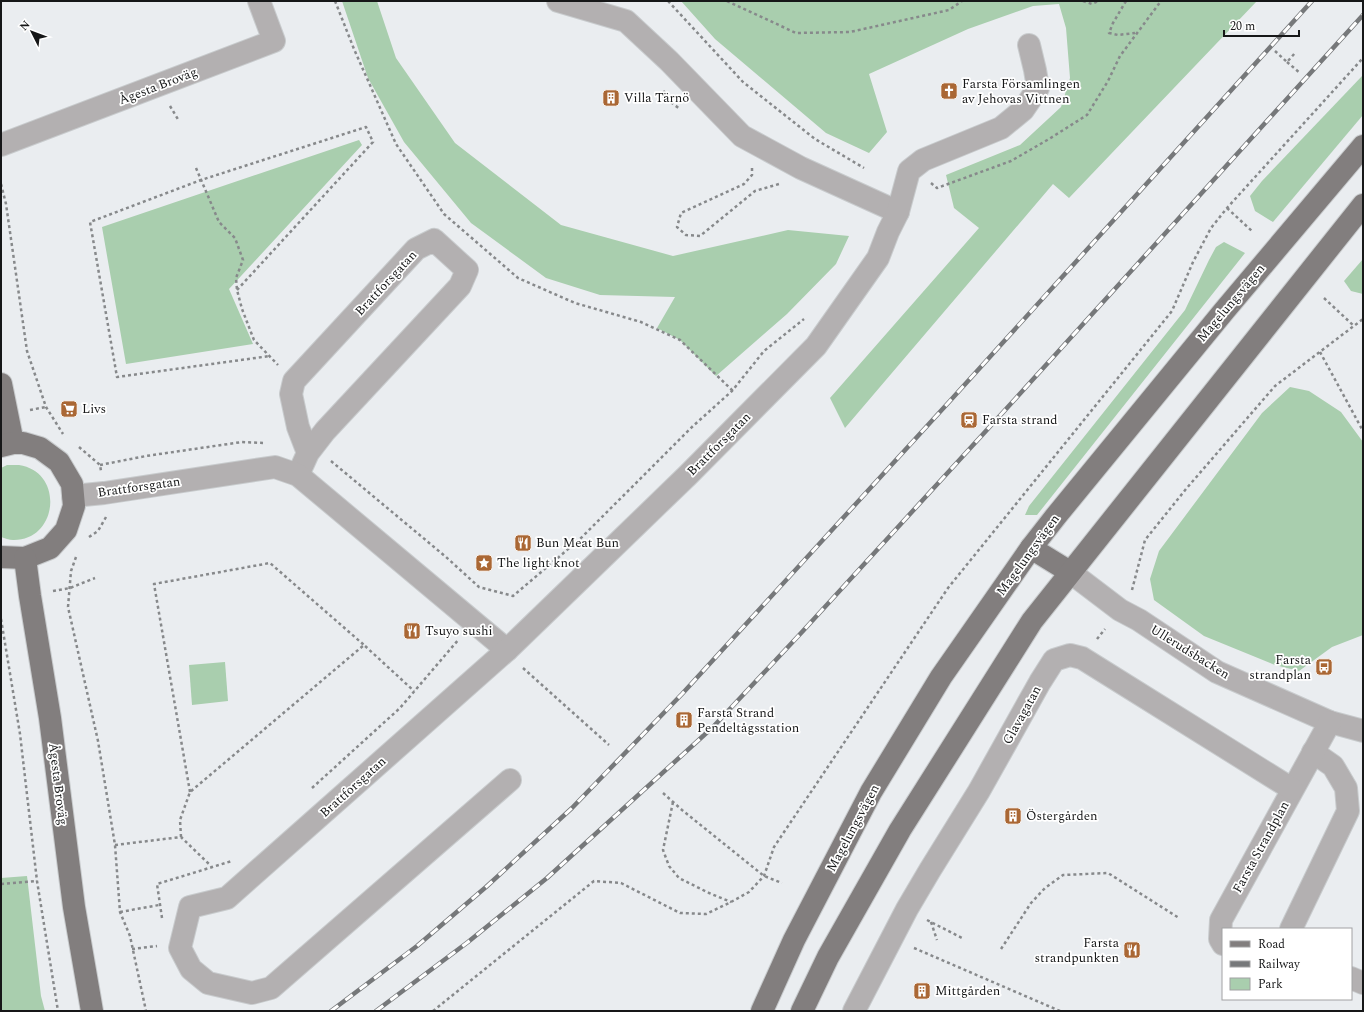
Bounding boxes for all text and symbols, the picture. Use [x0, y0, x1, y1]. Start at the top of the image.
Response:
north arrow [12, 12, 52, 52]
scale bar [1224, 12, 1299, 38]
text: N [16, 17, 34, 35]
text: 20 m [1230, 17, 1255, 36]
street label: Ågesta Broväg [116, 62, 200, 110]
place label: Farsta Församlingen av Jehovas Vittnen [962, 74, 1081, 109]
church icon: Farsta Församlingen av Jehovas Vittnen [939, 81, 959, 101]
building icon: Villa Tärnö [601, 88, 621, 108]
place label: Villa Tärnö [624, 88, 689, 108]
street label: Brattforsgatan [350, 245, 422, 320]
street label: Magelungsvägen [1192, 259, 1270, 346]
supermarket icon: Livs [59, 399, 79, 419]
place label: Livs [82, 399, 106, 419]
street label: Brattforsgatan [682, 407, 756, 481]
station icon: Farsta strand [959, 410, 979, 430]
place label: Farsta strand [982, 410, 1058, 430]
street label: Brattforsgatan [96, 471, 182, 503]
street label: Magelungsvägen [992, 510, 1065, 600]
restaurant icon: Bun Meat Bun [513, 533, 533, 553]
place label: Bun Meat Bun [536, 533, 620, 553]
place icon: The light knot [474, 553, 494, 573]
place label: The light knot [497, 553, 580, 573]
street label: Ullerudsbacken [1146, 620, 1234, 685]
restaurant icon: Tsuyo sushi [402, 621, 422, 641]
place label: Tsuyo sushi [425, 621, 493, 641]
place label: Farsta strandplan [1249, 650, 1312, 685]
bus stop icon: Farsta strandplan [1314, 657, 1334, 677]
street label: Glavagatan [998, 682, 1047, 748]
place label: Farsta Strand Pendeltågsstation [697, 703, 800, 738]
building icon: Farsta Strand Pendeltågsstation [674, 710, 694, 730]
street label: Ågesta Broväg [43, 742, 73, 826]
street label: Brattforsgatan [315, 751, 391, 822]
street label: Magelungsvägen [822, 780, 885, 875]
street label: Farsta Strandplan [1227, 797, 1295, 897]
building icon: Östergården [1003, 806, 1023, 826]
place label: Östergården [1026, 806, 1098, 826]
legend [1222, 928, 1352, 1000]
place label: Farsta strandpunkten [1035, 933, 1120, 968]
text: Road [1258, 935, 1285, 954]
restaurant icon: Farsta strandpunkten [1122, 940, 1142, 960]
text: Railway [1258, 955, 1301, 974]
text: Park [1258, 975, 1283, 994]
building icon: Mittgården [912, 981, 932, 1001]
place label: Mittgården [935, 981, 1001, 1001]

